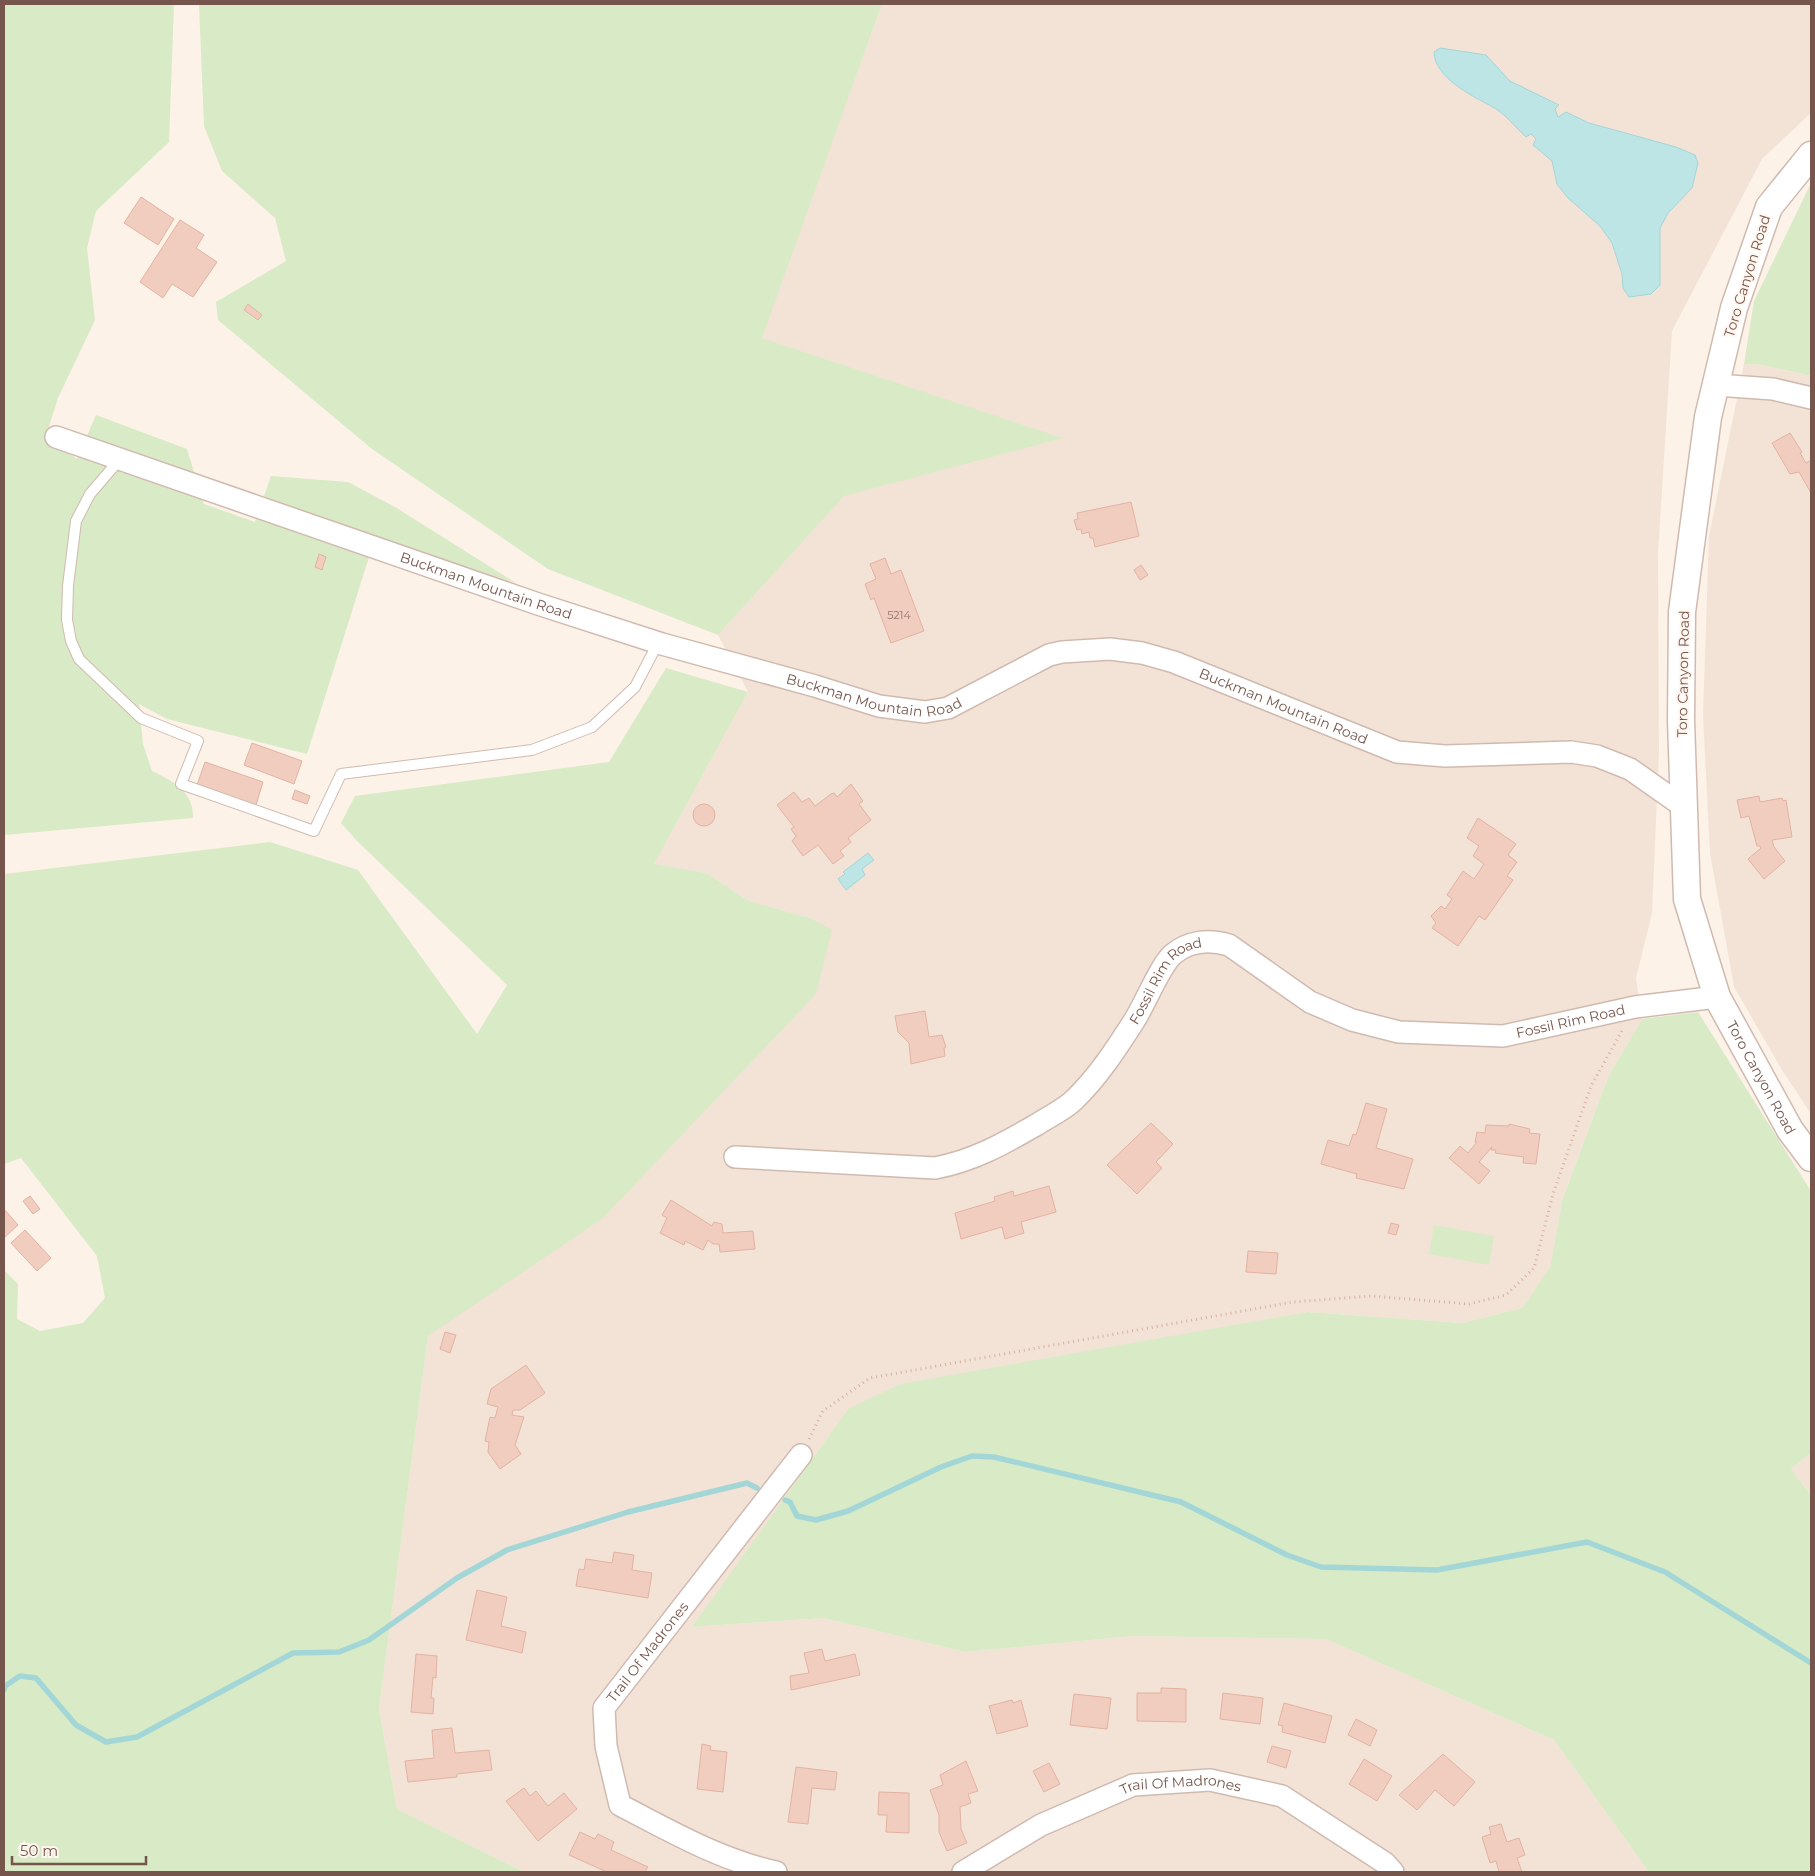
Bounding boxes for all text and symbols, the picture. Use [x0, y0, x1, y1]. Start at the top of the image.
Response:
street label: Toro Canyon Road [1720, 213, 1774, 339]
street label: Buckman Mountain Road [398, 548, 574, 623]
house number: 5214 [887, 608, 912, 622]
street label: Toro Canyon Road [1673, 610, 1693, 738]
street label: Buckman Mountain Road [1196, 664, 1371, 748]
street label: Buckman Mountain Road [784, 670, 965, 721]
street label: Fossil Rim Road [1125, 933, 1203, 1028]
street label: Fossil Rim Road [1514, 1000, 1627, 1042]
street label: Toro Canyon Road [1723, 1017, 1800, 1138]
street label: Trail Of Madrones [603, 1598, 692, 1706]
street label: Trail Of Madrones [1117, 1771, 1243, 1799]
scale bar [12, 1834, 146, 1866]
text: 50 m [20, 1841, 58, 1860]

